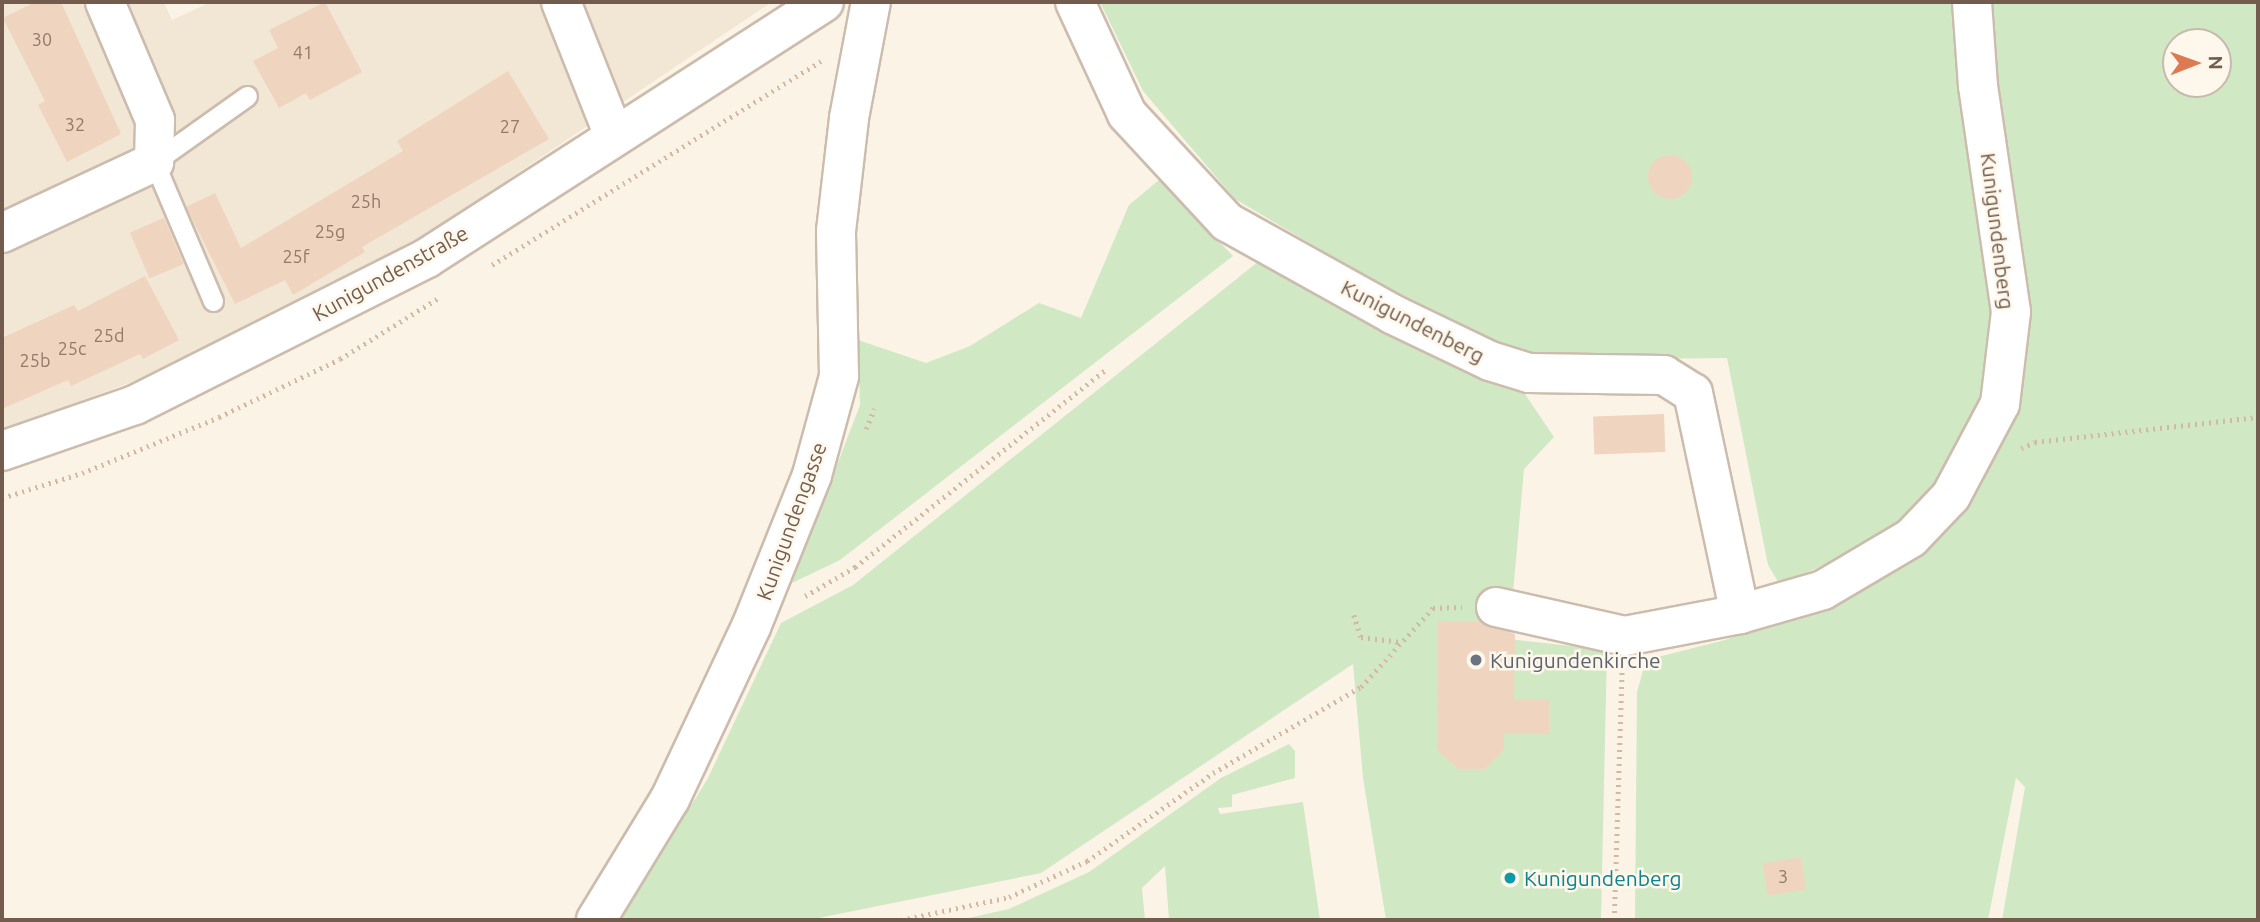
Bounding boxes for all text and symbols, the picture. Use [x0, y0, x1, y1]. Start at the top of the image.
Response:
house number: 30 [32, 28, 52, 50]
north arrow [2162, 28, 2232, 98]
house number: 41 [293, 41, 313, 63]
text: N [2205, 55, 2227, 70]
house number: 32 [65, 113, 85, 135]
house number: 27 [500, 115, 520, 137]
street label: Kunigundenberg [1976, 151, 2020, 311]
house number: 25h [351, 190, 381, 212]
street label: Kunigundenstraße [308, 220, 472, 326]
house number: 25g [315, 220, 345, 242]
house number: 25f [282, 245, 310, 267]
street label: Kunigundenberg [1337, 274, 1489, 368]
house number: 25d [94, 324, 124, 346]
house number: 25c [58, 337, 86, 359]
house number: 25b [20, 349, 50, 371]
street label: Kunigundengasse [751, 439, 831, 603]
place label: Kunigundenkirche [1490, 647, 1661, 673]
marker: Kunigundenkirche [1468, 652, 1484, 668]
place label: Kunigundenberg [1524, 865, 1682, 891]
house number: 3 [1778, 865, 1788, 887]
marker: Kunigundenberg [1502, 870, 1518, 886]

